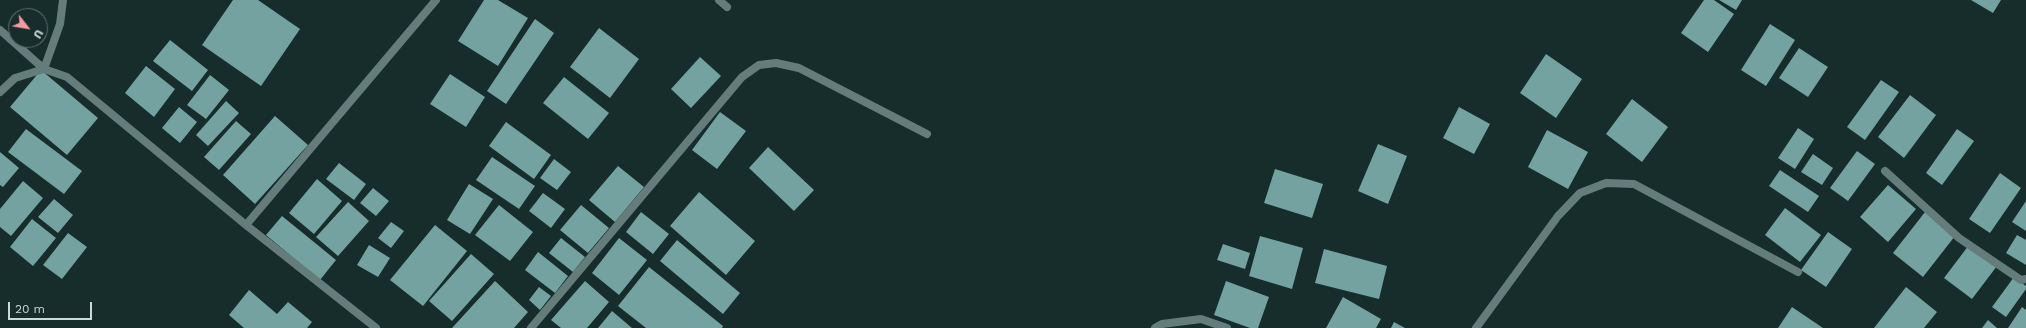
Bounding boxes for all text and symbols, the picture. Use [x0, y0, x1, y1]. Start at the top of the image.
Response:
north arrow [8, 8, 48, 48]
text: U [30, 27, 45, 41]
scale bar [10, 294, 94, 320]
text: 20 m [15, 302, 45, 316]

